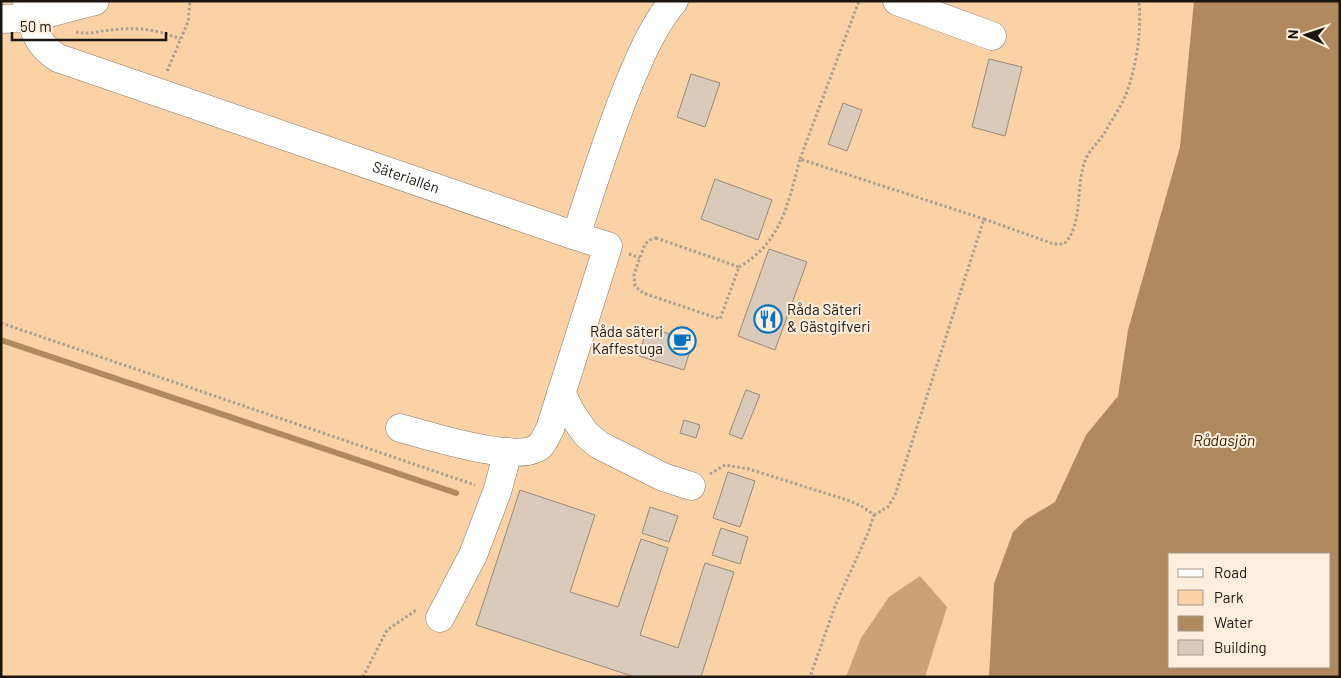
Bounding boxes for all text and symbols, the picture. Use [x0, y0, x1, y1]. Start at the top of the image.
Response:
scale bar [12, 10, 166, 42]
north arrow [1281, 10, 1331, 60]
text: 50 m [20, 17, 52, 35]
text: N [1284, 29, 1301, 39]
street label: Säteriallén [370, 157, 442, 196]
place label: Råda Säteri & Gästgifveri [787, 300, 871, 335]
restaurant icon: Råda Säteri & Gästgifveri [753, 304, 783, 334]
place label: Råda säteri Kaffestuga [590, 322, 663, 357]
cafe icon: Råda säteri Kaffestuga [667, 326, 697, 356]
water label: Rådasjön [1193, 430, 1255, 449]
legend [1168, 553, 1331, 668]
text: Road [1214, 563, 1247, 581]
text: Park [1214, 588, 1244, 606]
text: Water [1214, 613, 1253, 631]
text: Building [1214, 638, 1267, 656]

